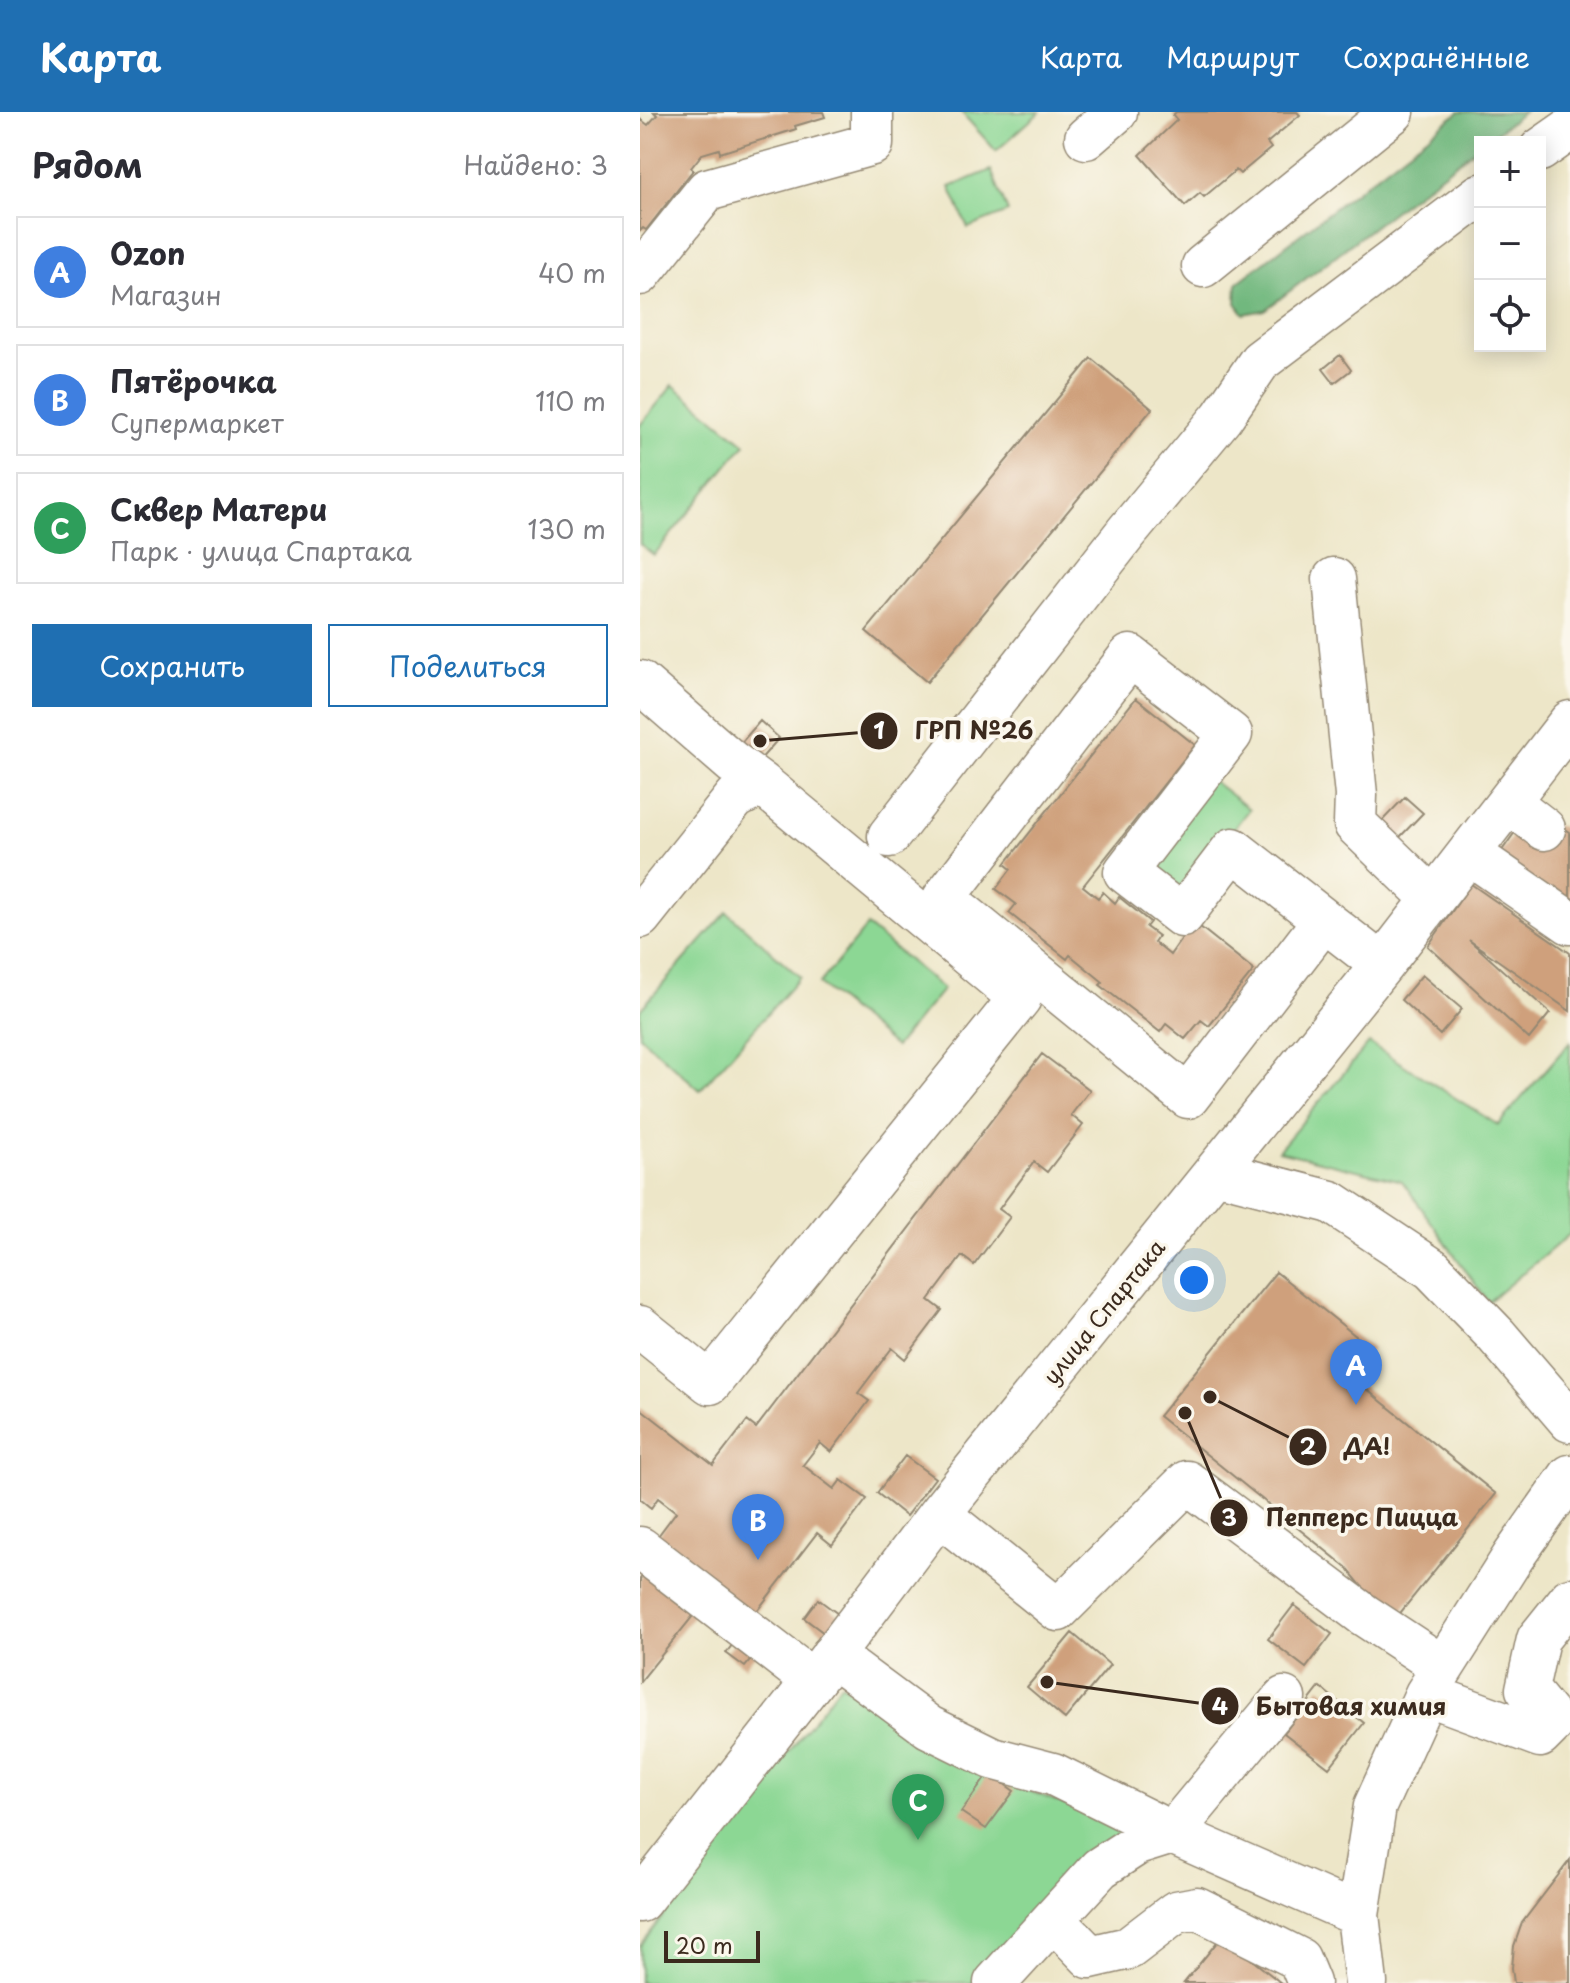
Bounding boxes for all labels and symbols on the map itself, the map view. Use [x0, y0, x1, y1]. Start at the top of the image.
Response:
callout: ГРП №26 [859, 707, 1050, 755]
text: 1 [873, 711, 885, 747]
text: ГРП №26 [915, 711, 1033, 747]
street label: улица Спартака [1034, 1231, 1172, 1391]
your location [1174, 1260, 1214, 1300]
pin: A [1330, 1339, 1382, 1405]
callout: ДА! [1288, 1423, 1406, 1471]
text: 2 [1300, 1427, 1317, 1463]
text: ДА! [1343, 1427, 1390, 1463]
pin: B [732, 1494, 784, 1560]
callout: Пепперс Пицца [1209, 1494, 1474, 1542]
text: 3 [1221, 1498, 1237, 1534]
text: Пепперс Пицца [1266, 1498, 1459, 1534]
callout: Бытовая химия [1200, 1682, 1463, 1730]
text: 4 [1212, 1687, 1228, 1723]
text: Бытовая химия [1256, 1687, 1446, 1723]
pin: C [892, 1774, 944, 1840]
scale bar [664, 1927, 760, 1963]

